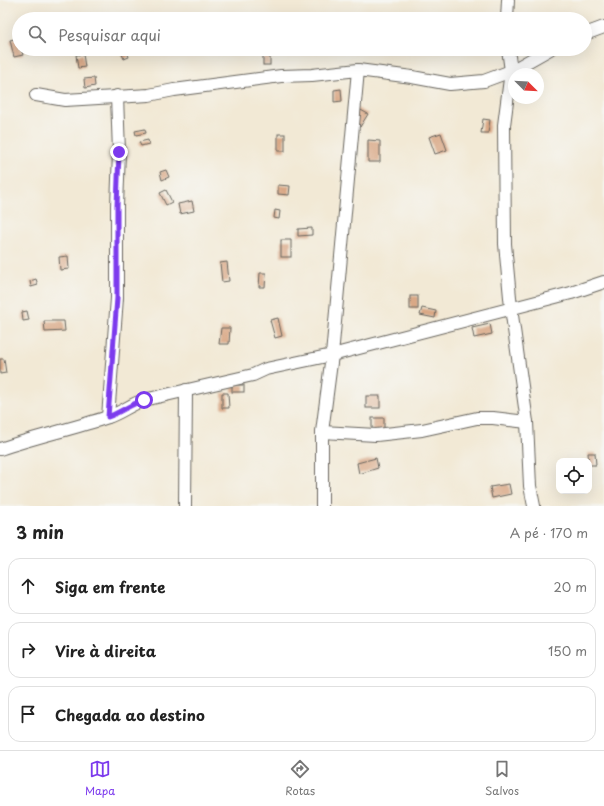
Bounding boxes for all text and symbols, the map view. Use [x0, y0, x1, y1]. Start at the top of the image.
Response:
search box [12, 12, 592, 56]
icon: search [26, 23, 48, 45]
text: Pesquisar aqui [58, 23, 161, 46]
north arrow [508, 68, 544, 104]
route end [110, 143, 128, 161]
route start [135, 391, 153, 409]
map controls [556, 458, 592, 494]
button: locate [556, 458, 592, 494]
text: 3 min [16, 519, 64, 545]
text: A pé · 170 m [510, 523, 588, 542]
icon: ahead [17, 575, 39, 597]
text: Siga em frente [55, 575, 165, 598]
text: 20 m [553, 577, 587, 596]
icon: right [17, 639, 39, 661]
text: Vire à direita [55, 639, 156, 662]
text: 150 m [548, 641, 587, 660]
icon: arrive [17, 703, 39, 725]
text: Chegada ao destino [55, 703, 205, 726]
tab: Mapa [85, 758, 115, 799]
tab: Rotas [285, 758, 315, 799]
tab: Salvos [485, 758, 519, 799]

